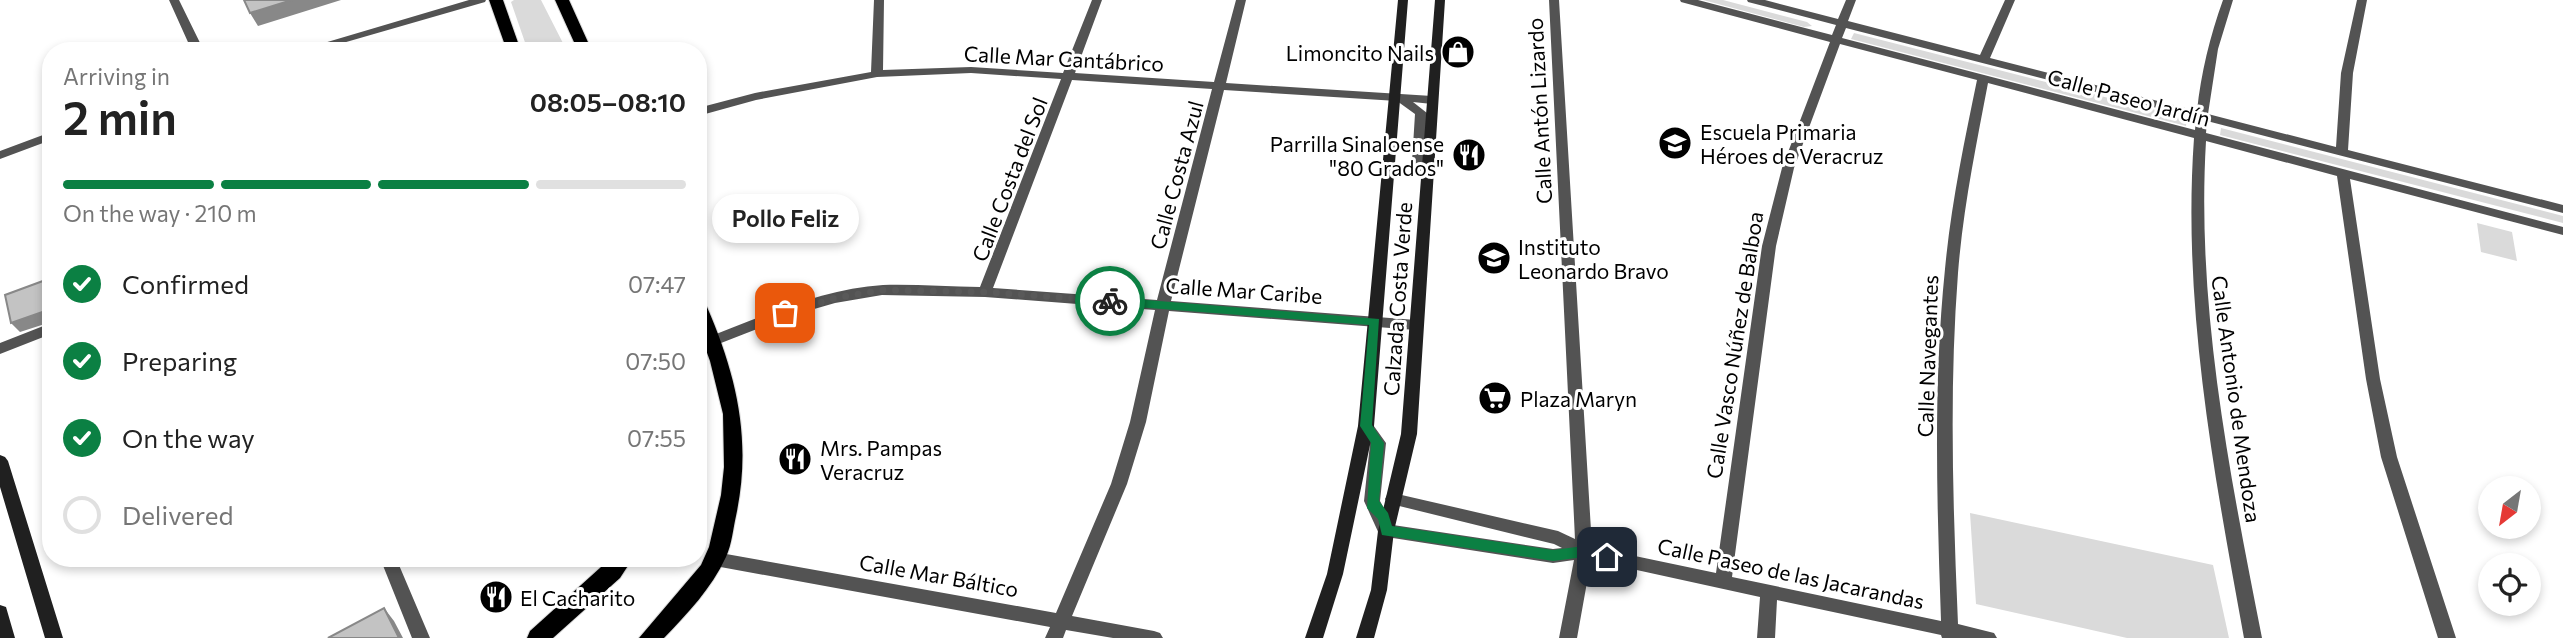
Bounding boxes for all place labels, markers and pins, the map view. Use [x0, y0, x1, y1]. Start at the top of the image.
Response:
shop icon: Limoncito Nails [1439, 33, 1477, 71]
place label: Limoncito Nails [1286, 40, 1434, 65]
place label: Escuela Primaria Héroes de Veracruz [1700, 119, 1883, 168]
school or university icon: Escuela Primaria Héroes de Veracruz [1656, 124, 1694, 162]
place label: Parrilla Sinaloense "80 Grados" [1270, 131, 1444, 180]
restaurant icon: Parrilla Sinaloense "80 Grados" [1450, 136, 1488, 174]
callout: Pollo Feliz [712, 194, 858, 243]
place label: Instituto Leonardo Bravo [1518, 234, 1669, 283]
school or university icon: Instituto Leonardo Bravo [1475, 239, 1513, 277]
pin [755, 283, 815, 343]
supermarket icon: Plaza Maryn [1476, 379, 1514, 417]
place label: Plaza Maryn [1520, 386, 1637, 411]
place label: Mrs. Pampas Veracruz [820, 435, 942, 484]
restaurant icon: Mrs. Pampas Veracruz [776, 440, 814, 478]
pin [1577, 527, 1637, 587]
restaurant icon: El Cacharito [477, 578, 515, 616]
place label: El Cacharito [520, 585, 635, 610]

